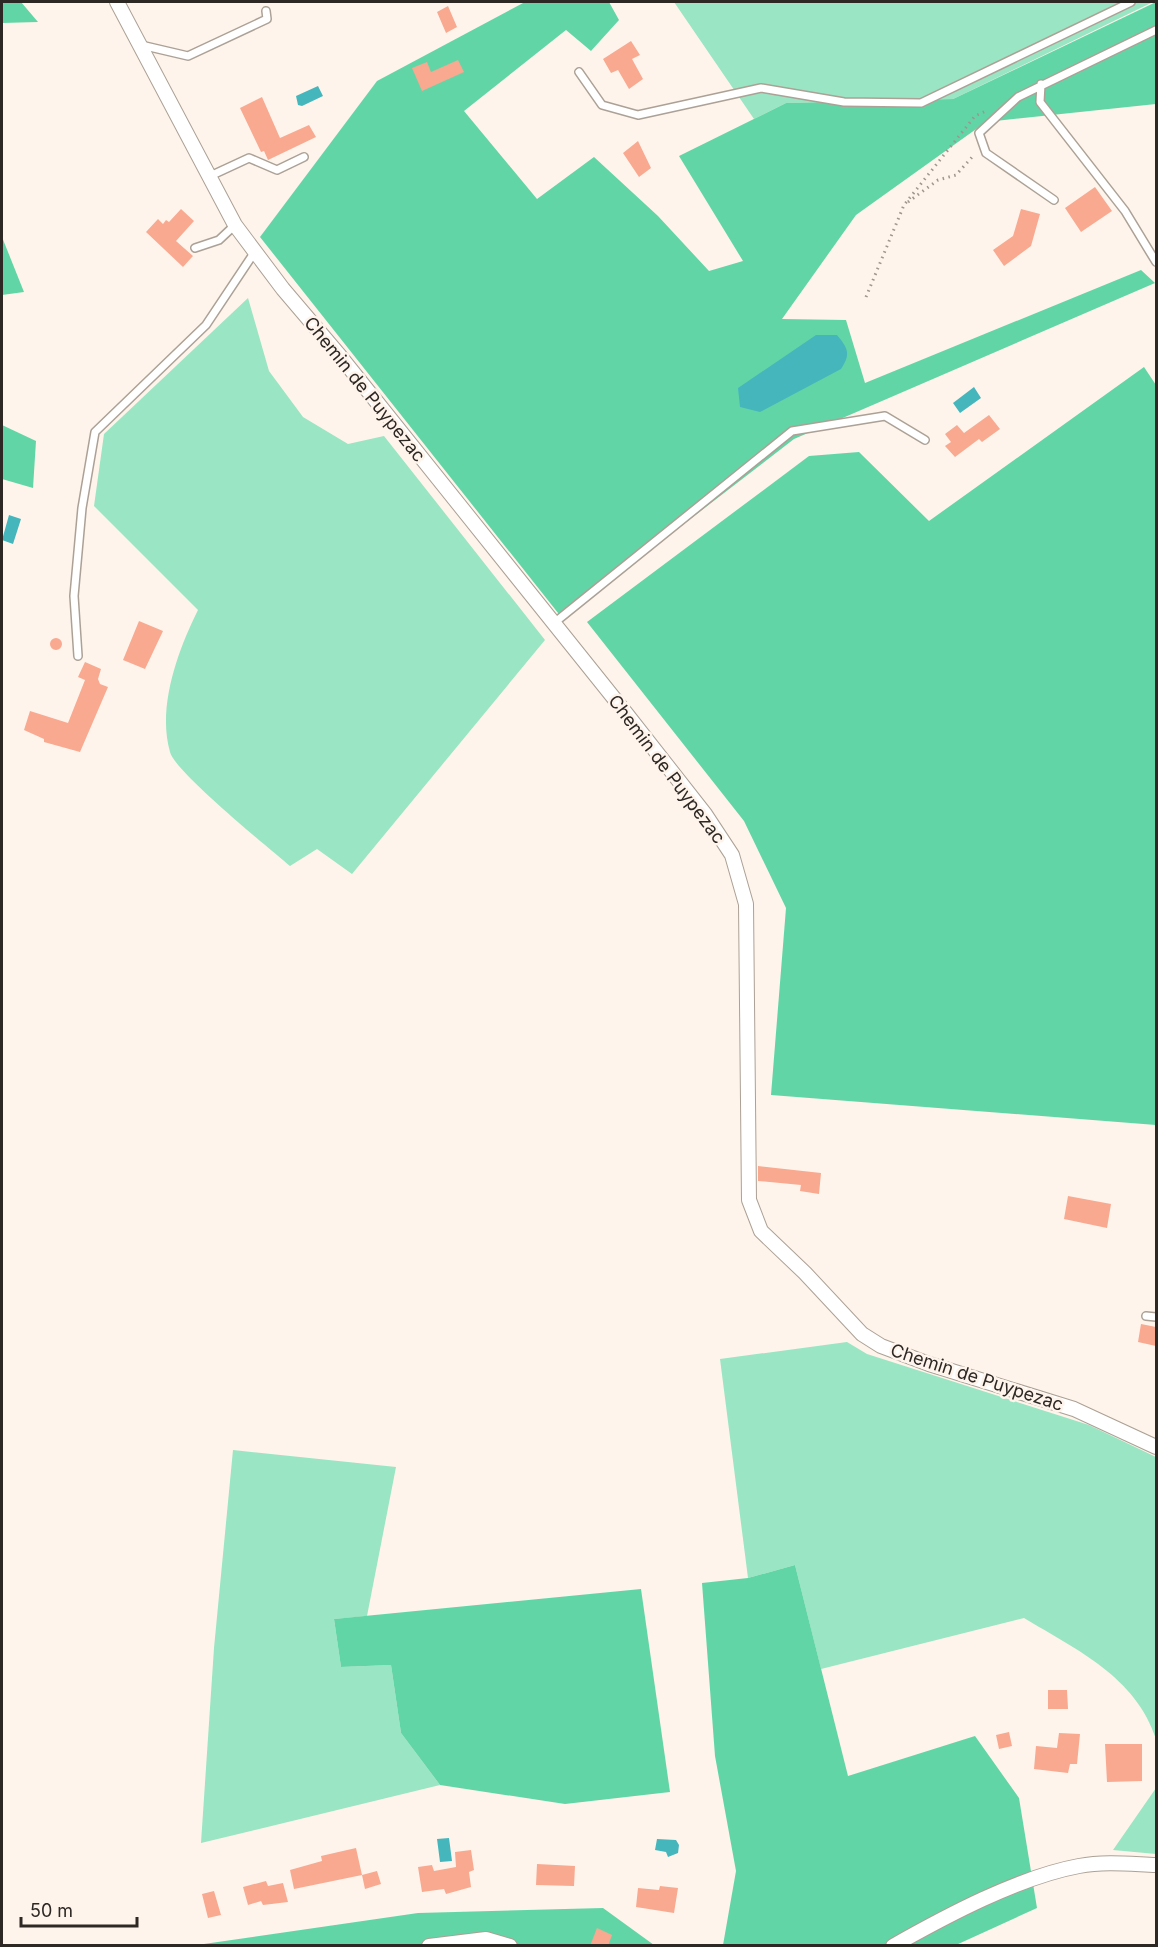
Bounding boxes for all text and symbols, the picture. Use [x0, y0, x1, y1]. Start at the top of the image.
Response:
street label: Chemin de Puypezac [300, 312, 430, 466]
street label: Chemin de Puypezac [604, 691, 730, 847]
street label: Chemin de Puypezac [888, 1339, 1066, 1415]
scale bar [21, 1890, 136, 1928]
text: 50 m [30, 1900, 73, 1921]

